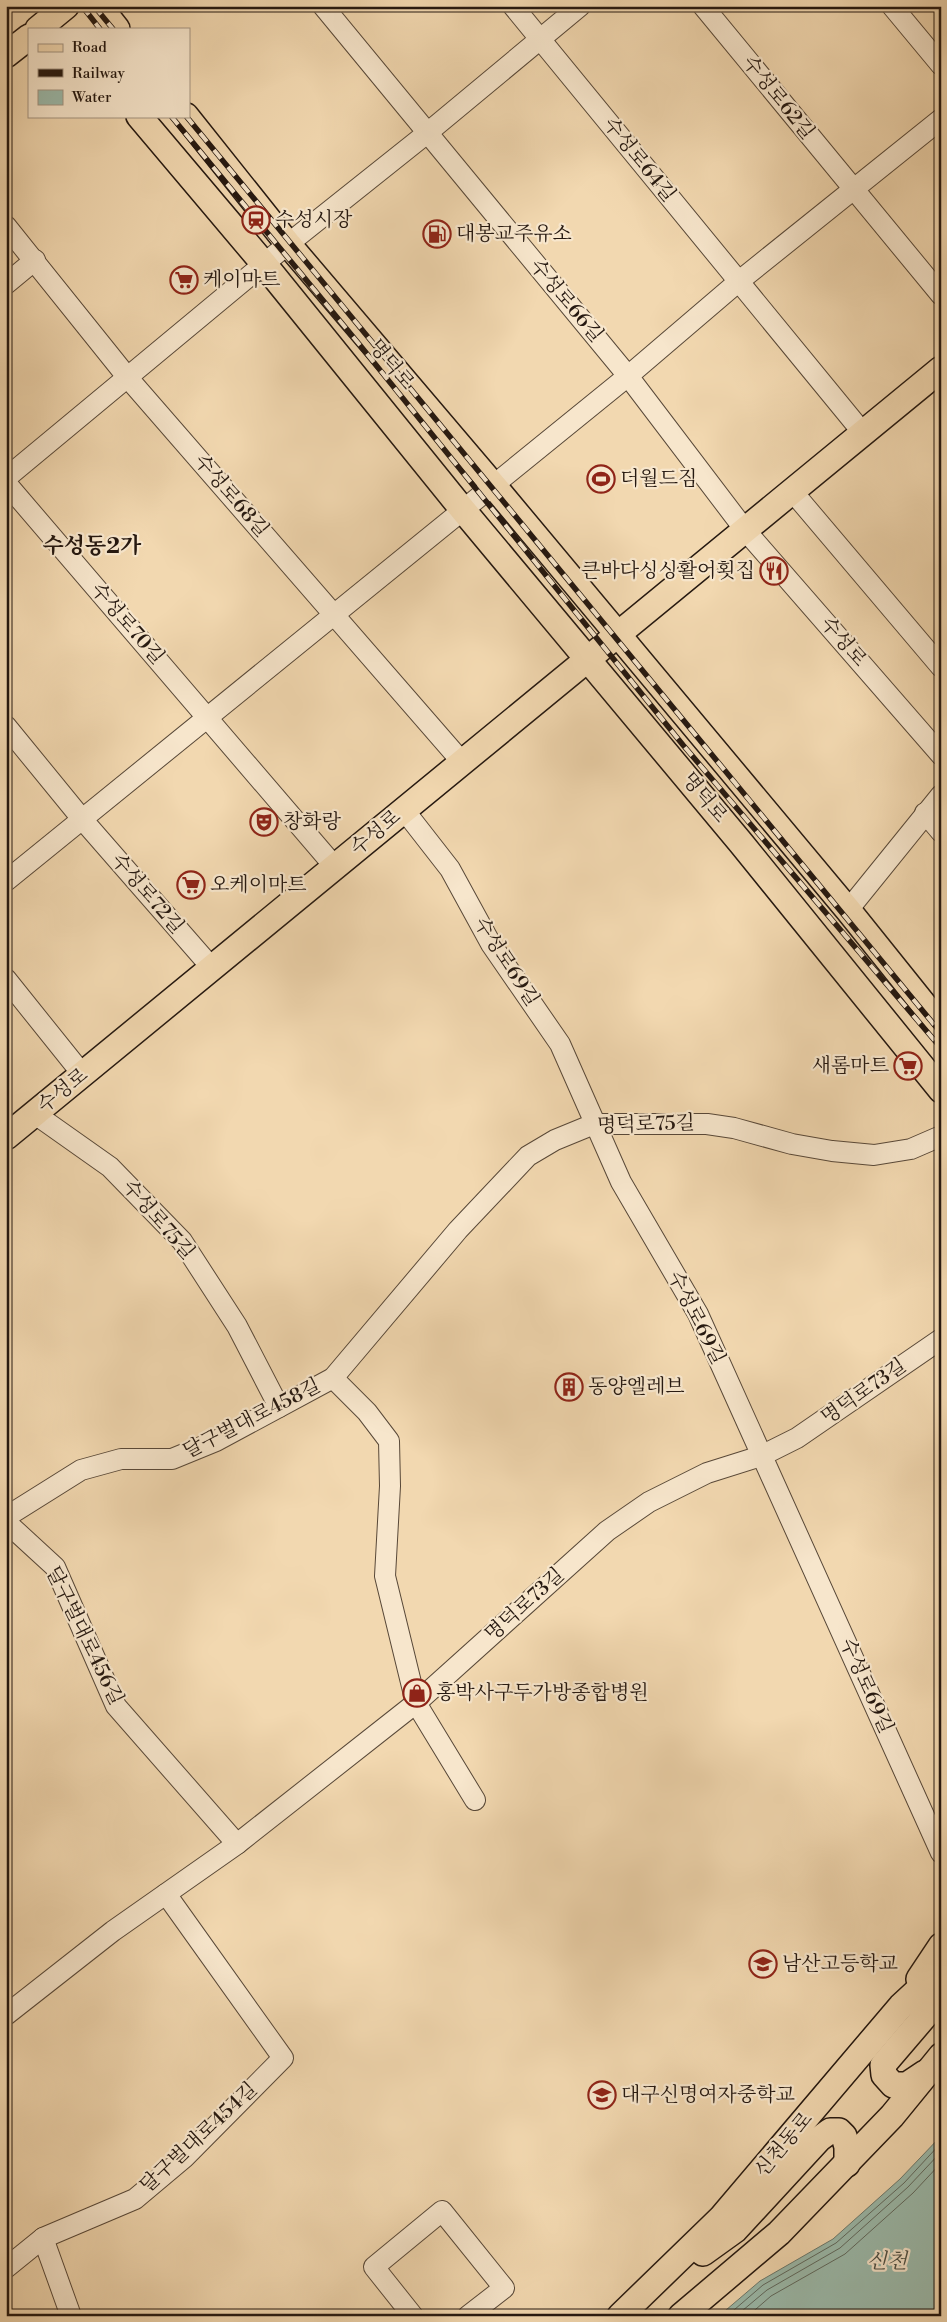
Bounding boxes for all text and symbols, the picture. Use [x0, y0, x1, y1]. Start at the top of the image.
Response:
legend [28, 28, 190, 118]
text: Road [72, 38, 107, 57]
street label: 수성로62길 [737, 51, 819, 145]
text: Railway [72, 64, 126, 83]
text: Water [71, 88, 112, 107]
street label: 수성로64길 [597, 113, 681, 207]
station icon: 수성시장 [241, 205, 271, 235]
place label: 수성시장 [275, 208, 353, 233]
fuel station icon: 대봉교주유소 [422, 219, 452, 249]
place label: 대봉교주유소 [456, 222, 572, 247]
street label: 수성로66길 [524, 254, 608, 348]
supermarket icon: 케이마트 [169, 265, 199, 295]
place label: 케이마트 [203, 268, 280, 293]
street label: 명덕로 [363, 335, 419, 395]
street label: 수성로68길 [188, 449, 274, 543]
sports icon: 더월드짐 [586, 464, 616, 494]
place label: 더월드짐 [620, 467, 697, 492]
district label: 수성동2가 [43, 533, 142, 560]
restaurant icon: 큰바다싱싱활어횟집 [759, 556, 789, 586]
place label: 큰바다싱싱활어횟집 [581, 559, 755, 584]
street label: 수성로70길 [85, 578, 169, 670]
street label: 수성로 [815, 612, 871, 672]
street label: 명덕로 [676, 768, 732, 828]
street label: 수성로 [346, 805, 406, 861]
theatre icon: 창화랑 [249, 807, 279, 837]
place label: 창화랑 [283, 810, 342, 835]
street label: 수성로72길 [105, 849, 189, 939]
supermarket icon: 오케이마트 [176, 870, 206, 900]
place label: 오케이마트 [210, 873, 307, 898]
street label: 수성로69길 [468, 913, 544, 1011]
supermarket icon: 새롬마트 [893, 1051, 923, 1081]
place label: 새롬마트 [812, 1054, 889, 1079]
street label: 수성로 [33, 1063, 93, 1119]
street label: 명덕로75길 [597, 1111, 695, 1139]
street label: 수성로75길 [116, 1175, 200, 1265]
street label: 수성로69길 [662, 1267, 730, 1369]
street label: 명덕로73길 [817, 1354, 911, 1430]
building icon: 동양엘레브 [554, 1372, 584, 1402]
street label: 달구벌대로458길 [179, 1374, 325, 1464]
place label: 동양엘레브 [588, 1375, 685, 1400]
street label: 달구벌대로456길 [40, 1563, 128, 1709]
street label: 명덕로73길 [480, 1563, 570, 1647]
street label: 수성로69길 [834, 1635, 898, 1737]
shop icon: 홍박사구두가방종합병원 [402, 1678, 432, 1708]
place label: 홍박사구두가방종합병원 [436, 1681, 649, 1706]
school or university icon: 남산고등학교 [748, 1949, 778, 1979]
place label: 남산고등학교 [782, 1952, 899, 1977]
street label: 달구벌대로454길 [135, 2077, 263, 2199]
school or university icon: 대구신명여자중학교 [587, 2080, 617, 2110]
place label: 대구신명여자중학교 [621, 2083, 796, 2108]
street label: 신천동로 [750, 2107, 818, 2183]
water label: 신천 [867, 2249, 909, 2275]

